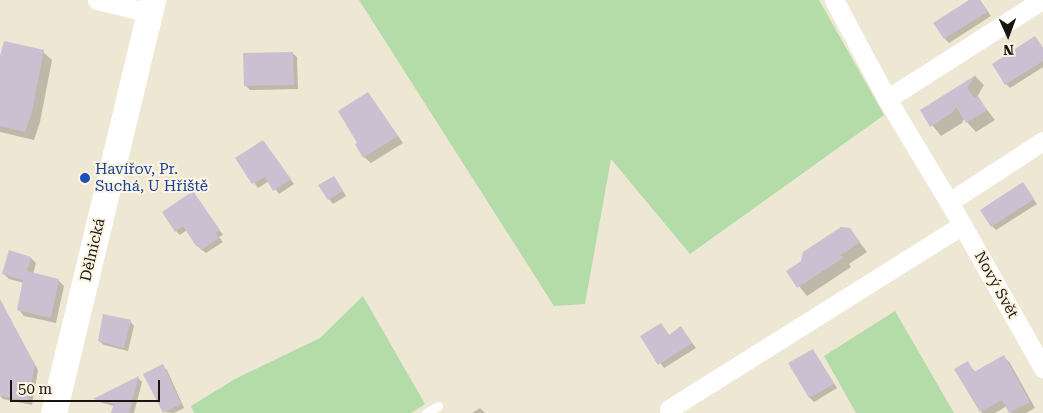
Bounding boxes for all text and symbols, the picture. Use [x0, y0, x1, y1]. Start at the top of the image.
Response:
north arrow [983, 10, 1033, 60]
text: N [1003, 42, 1014, 58]
place label: Havířov, Pr. Suchá, U Hřiště [95, 160, 208, 195]
marker: Havířov, Pr. Suchá, U Hřiště [79, 172, 91, 184]
street label: Dělnická [77, 217, 109, 283]
street label: Nový Svět [970, 248, 1022, 322]
scale bar [12, 370, 162, 402]
text: 50 m [18, 380, 52, 398]

